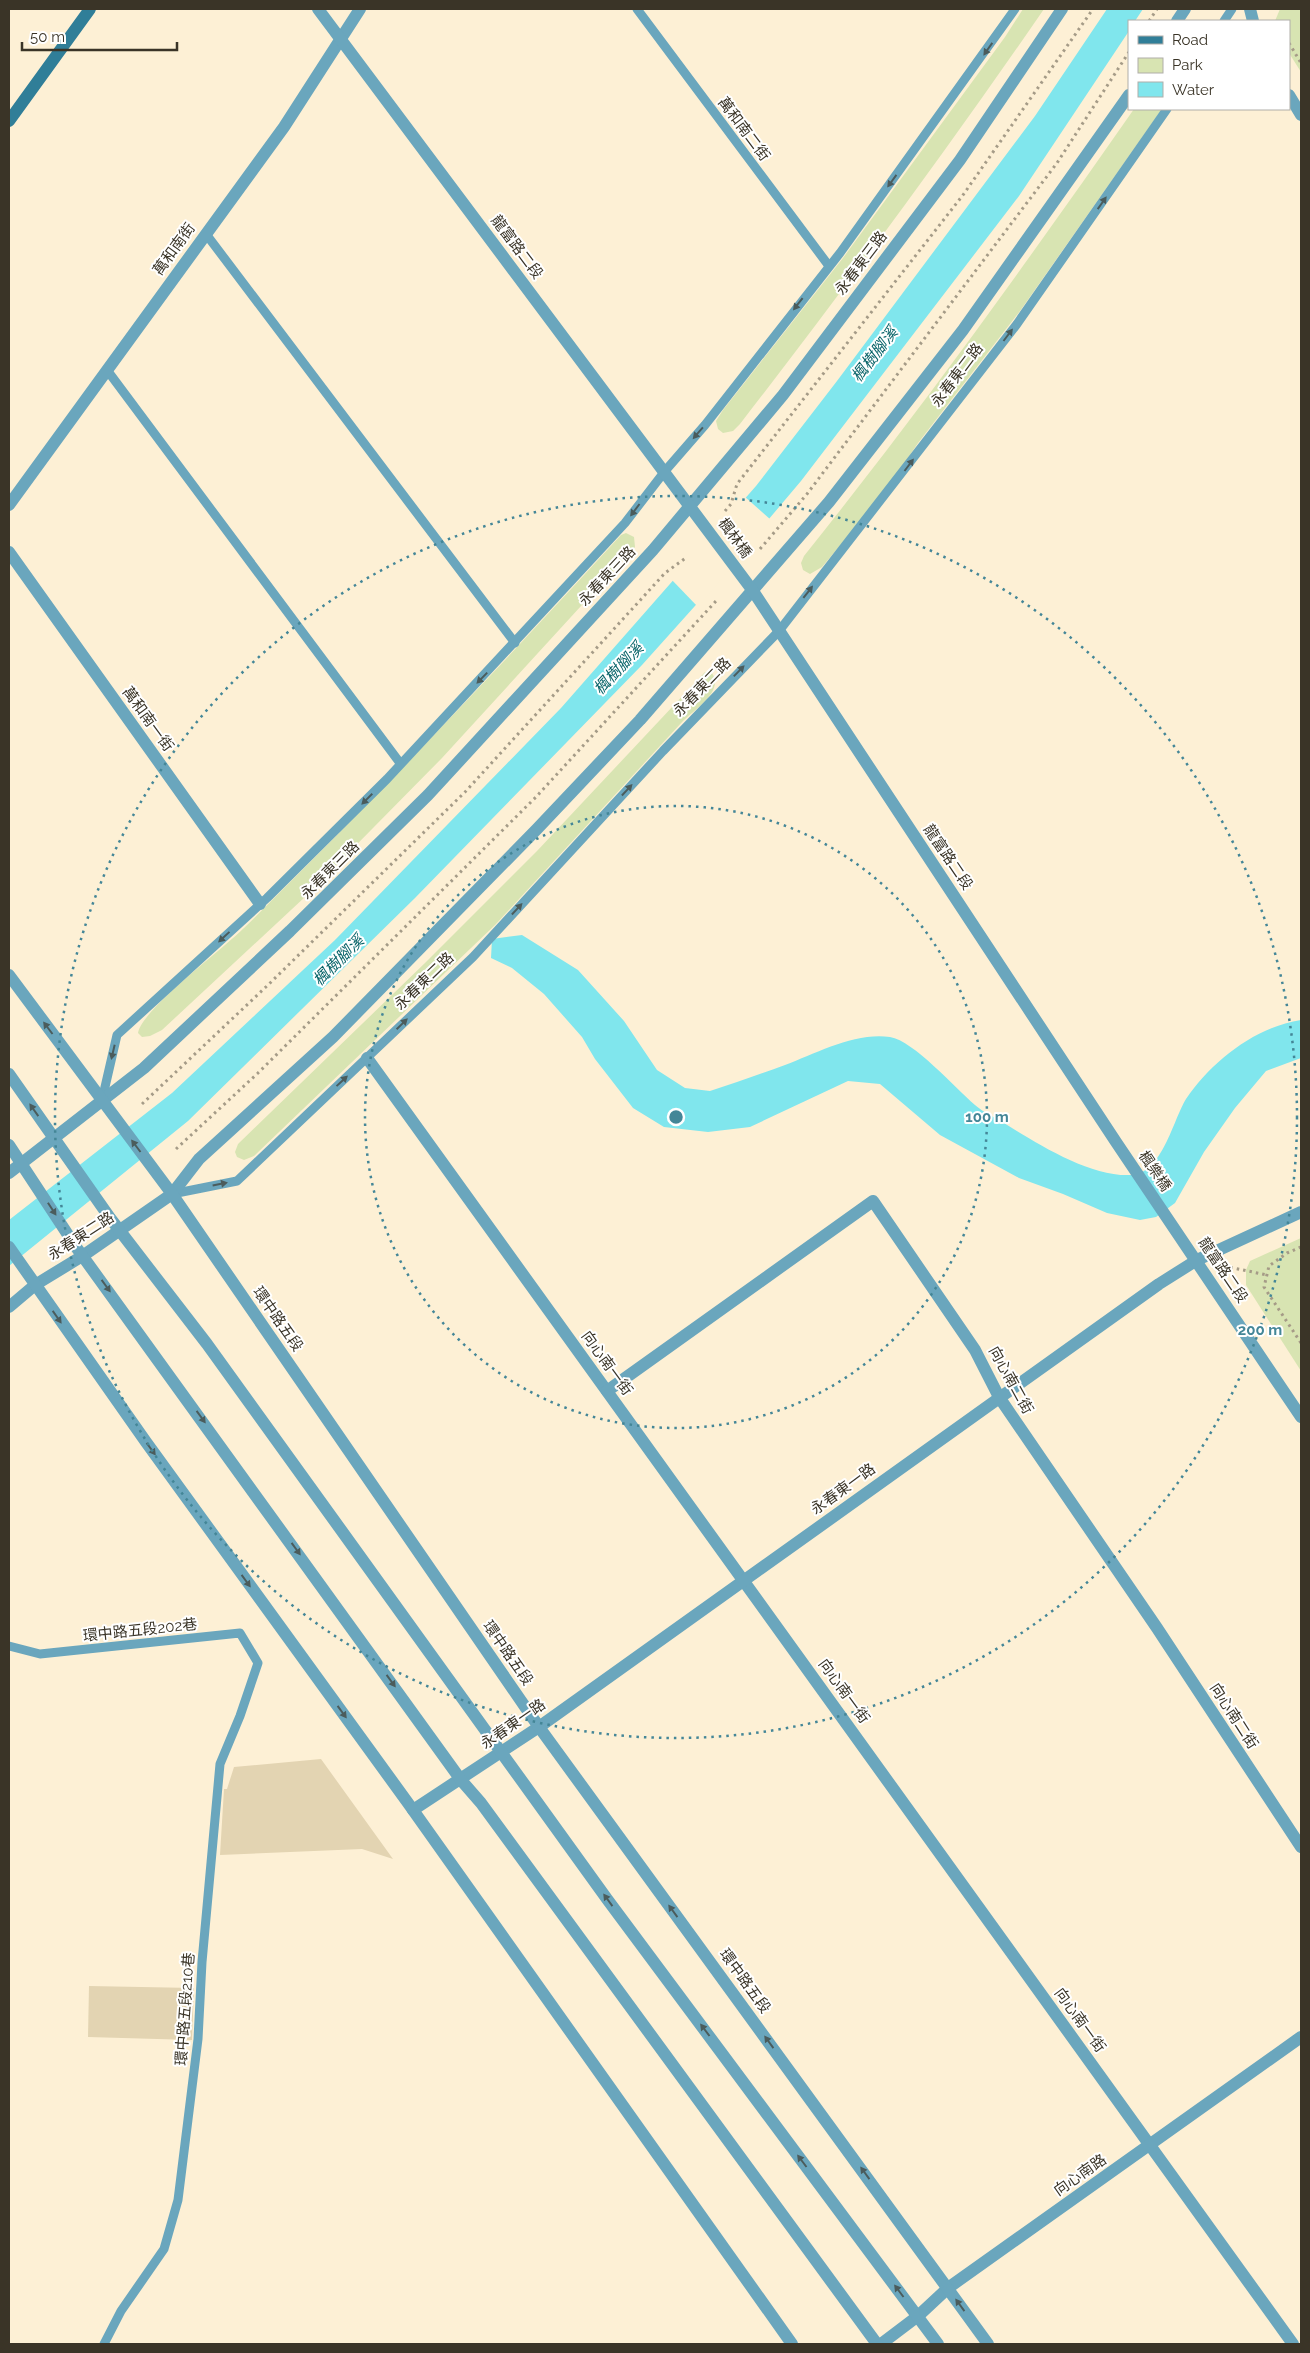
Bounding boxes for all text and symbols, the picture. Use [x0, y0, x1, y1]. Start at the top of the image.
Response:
scale bar [22, 20, 178, 52]
legend [1128, 20, 1290, 110]
text: 50 m [30, 28, 65, 46]
text: Road [1172, 31, 1208, 49]
one-way arrow [983, 42, 993, 56]
text: Park [1172, 56, 1203, 74]
text: Water [1172, 81, 1215, 99]
street label: 萬和南二街 [714, 94, 774, 164]
one-way arrow [887, 174, 898, 187]
one-way arrow [1097, 196, 1107, 210]
street label: 龍富路二段 [487, 212, 547, 282]
street label: 萬和南街 [149, 219, 199, 279]
street label: 永春東三路 [831, 228, 891, 298]
one-way arrow [793, 297, 804, 310]
water label: 楓樹腳溪 [847, 322, 903, 385]
one-way arrow [1002, 329, 1013, 342]
street label: 永春東二路 [927, 340, 987, 410]
one-way arrow [693, 426, 704, 439]
one-way arrow [904, 459, 915, 472]
one-way arrow [630, 503, 641, 516]
street label: 楓林橋 [714, 515, 756, 561]
street label: 永春東三路 [575, 542, 639, 610]
one-way arrow [803, 586, 814, 599]
water label: 楓樹腳溪 [590, 637, 648, 698]
street label: 永春東二路 [669, 654, 735, 720]
one-way arrow [732, 666, 744, 678]
one-way arrow [476, 672, 488, 684]
street label: 萬和南一街 [119, 683, 177, 755]
one-way arrow [621, 784, 633, 796]
one-way arrow [361, 793, 373, 805]
street label: 龍富路二段 [920, 821, 976, 893]
street label: 永春東三路 [297, 837, 363, 903]
one-way arrow [511, 903, 523, 915]
water label: 楓樹腳溪 [309, 930, 369, 990]
one-way arrow [219, 931, 231, 943]
street label: 永春東二路 [391, 948, 457, 1014]
one-way arrow [396, 1018, 408, 1030]
one-way arrow [43, 1021, 53, 1035]
one-way arrow [109, 1044, 117, 1059]
one-way arrow [336, 1075, 348, 1087]
one-way arrow [29, 1104, 39, 1117]
centre of rings [667, 1108, 685, 1126]
text: 100 m [965, 1108, 1009, 1126]
one-way arrow [131, 1140, 142, 1153]
street label: 楓樂橋 [1135, 1147, 1175, 1195]
one-way arrow [213, 1180, 229, 1188]
one-way arrow [47, 1203, 56, 1216]
street label: 永春東二路 [45, 1208, 117, 1264]
street label: 龍富路二段 [1195, 1234, 1251, 1306]
one-way arrow [101, 1279, 111, 1293]
street label: 環中路五段 [249, 1283, 307, 1355]
one-way arrow [52, 1310, 62, 1323]
text: 200 m [1238, 1321, 1282, 1339]
street label: 向心南一街 [578, 1327, 636, 1399]
street label: 向心南二街 [985, 1343, 1037, 1417]
one-way arrow [196, 1411, 206, 1424]
one-way arrow [146, 1442, 156, 1456]
street label: 永春東一路 [807, 1460, 879, 1518]
one-way arrow [291, 1542, 301, 1556]
one-way arrow [241, 1574, 252, 1587]
street label: 環中路五段202巷 [82, 1615, 198, 1645]
street label: 環中路五段 [479, 1617, 537, 1689]
street label: 向心南一街 [815, 1655, 873, 1727]
one-way arrow [385, 1674, 396, 1687]
street label: 向心南二街 [1206, 1680, 1262, 1752]
street label: 永春東一路 [477, 1695, 549, 1753]
one-way arrow [337, 1705, 347, 1719]
one-way arrow [603, 1893, 613, 1907]
one-way arrow [668, 1904, 678, 1918]
street label: 環中路五段 [716, 1945, 774, 2017]
street label: 環中路五段210巷 [172, 1952, 198, 2066]
street label: 向心南一街 [1051, 1984, 1109, 2056]
one-way arrow [700, 2023, 710, 2037]
one-way arrow [764, 2035, 774, 2049]
street label: 向心南路 [1050, 2150, 1110, 2200]
one-way arrow [797, 2154, 807, 2168]
one-way arrow [859, 2167, 870, 2180]
one-way arrow [894, 2284, 904, 2298]
one-way arrow [955, 2298, 965, 2311]

